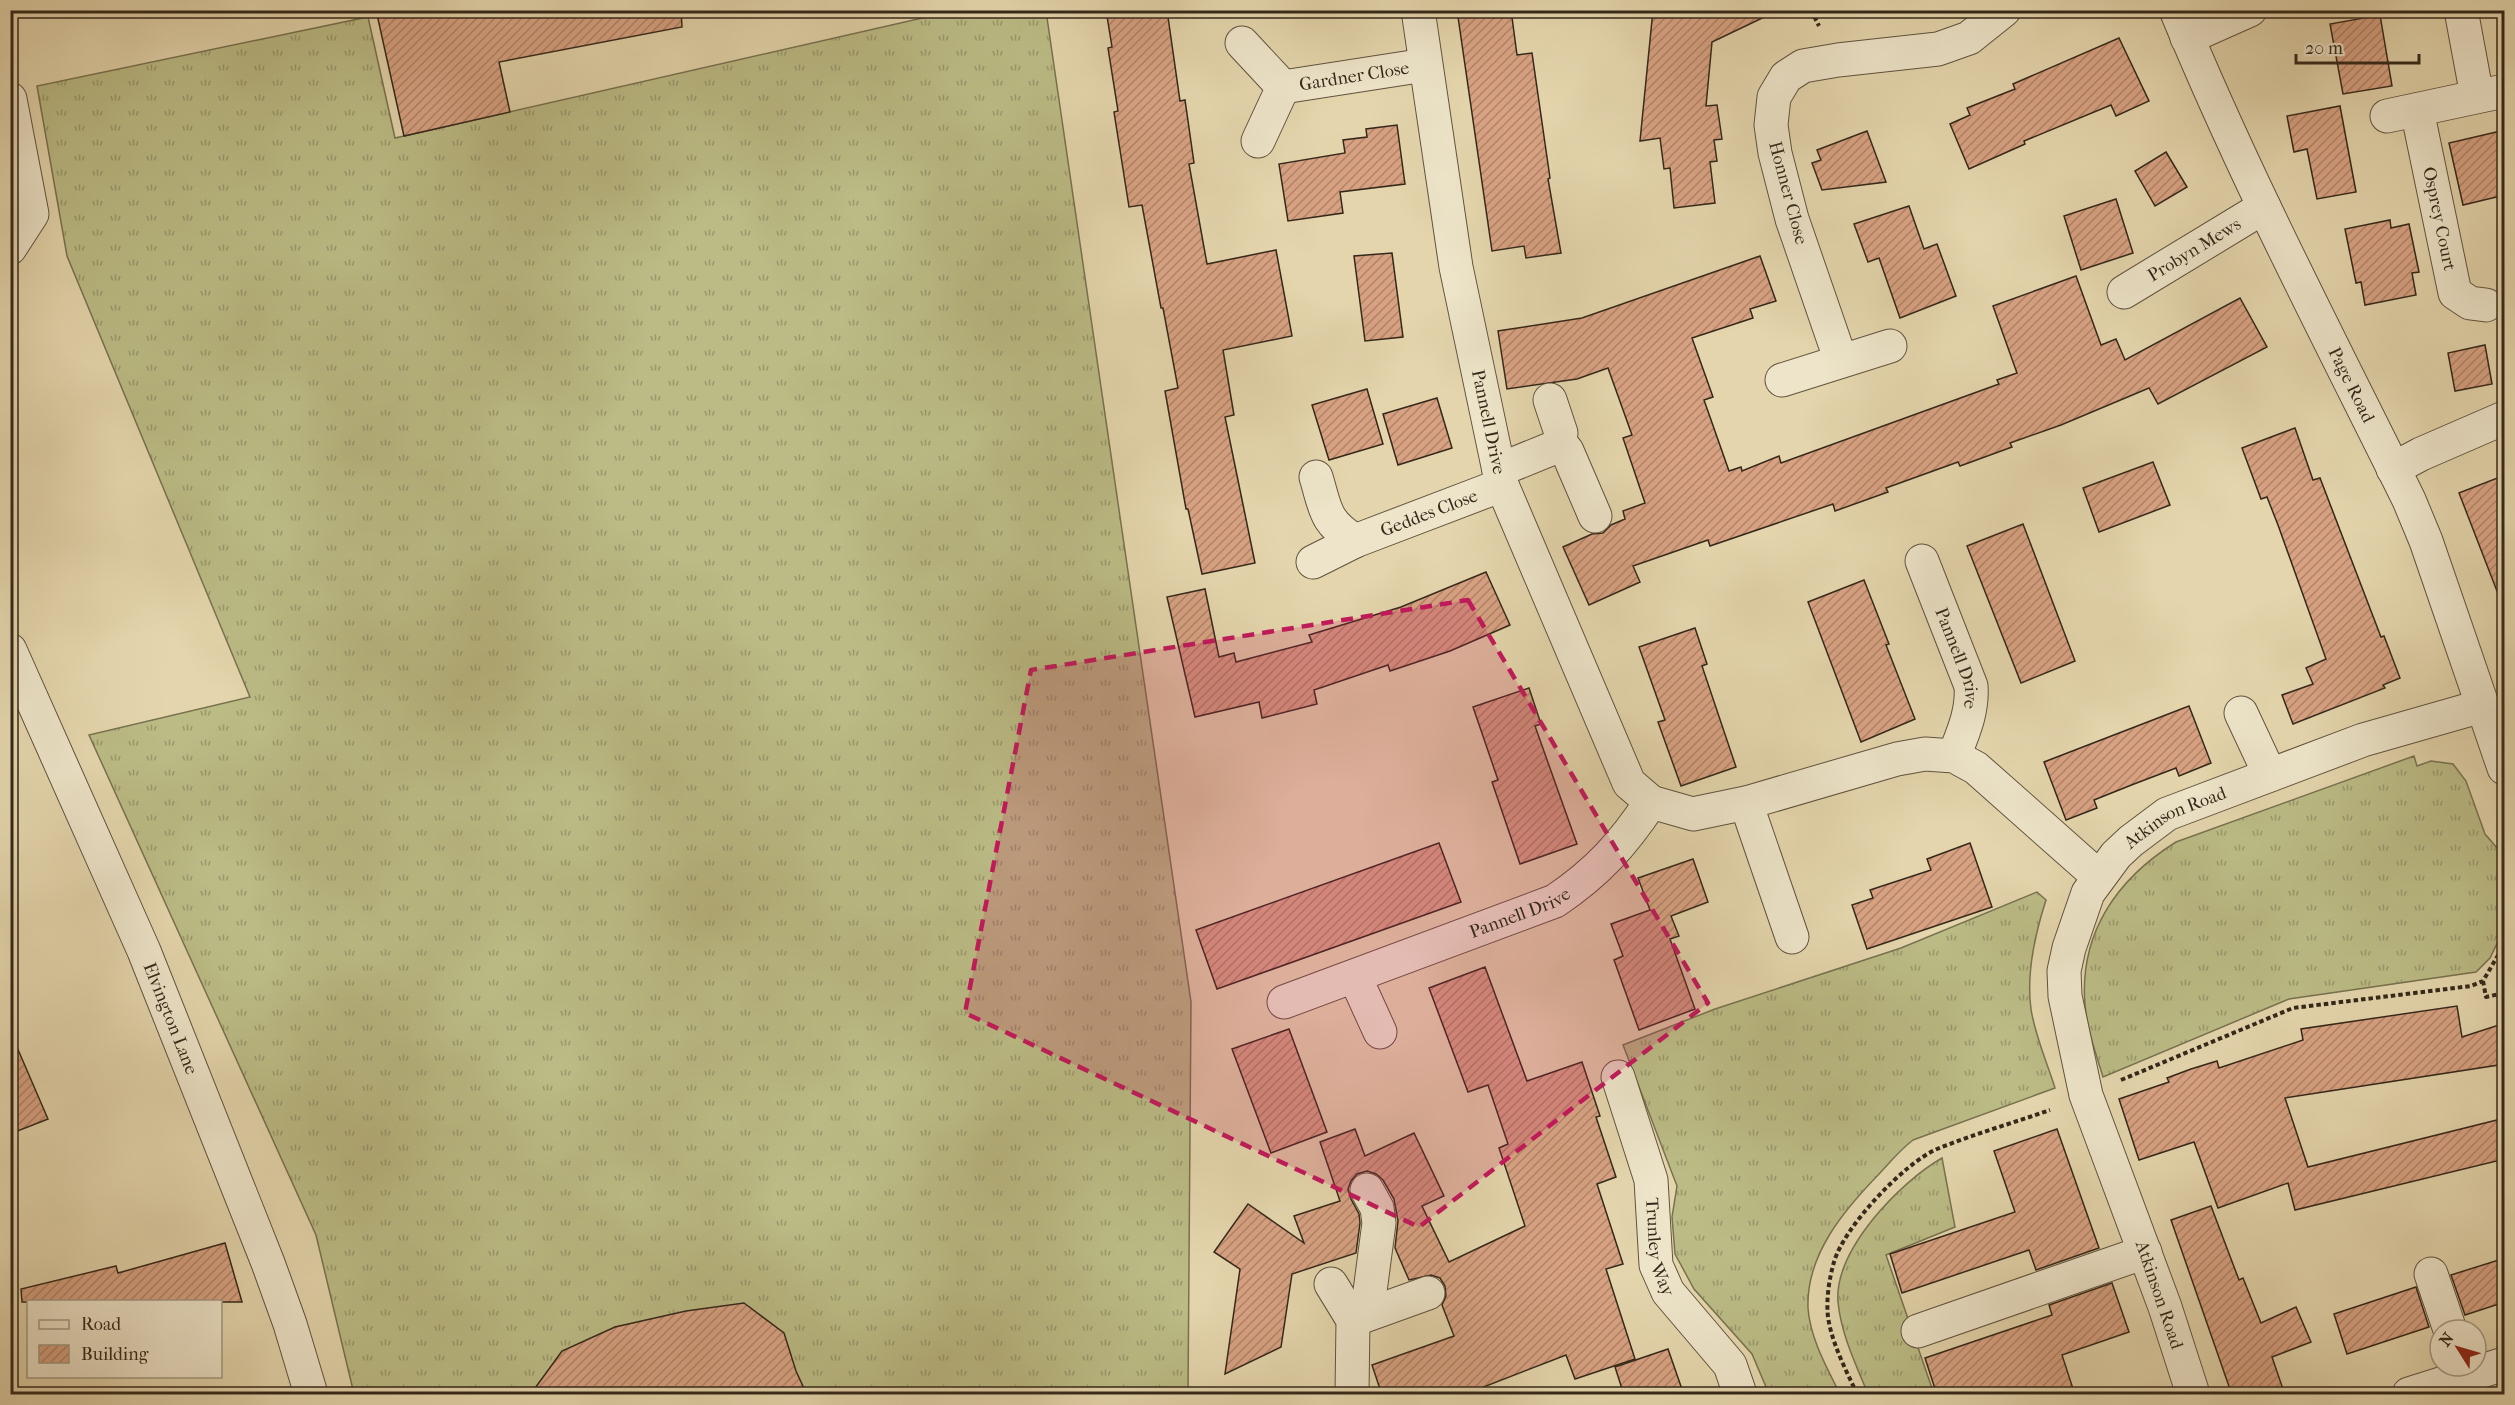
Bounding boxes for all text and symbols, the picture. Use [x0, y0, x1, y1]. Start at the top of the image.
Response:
scale bar [2296, 27, 2419, 65]
text: 20 m [2305, 38, 2343, 59]
street label: Gardner Close [1298, 57, 1411, 95]
street label: Honner Close [1764, 139, 1812, 247]
street label: Osprey Court [2419, 165, 2461, 273]
street label: Probyn Mews [2144, 213, 2245, 286]
street label: Page Road [2324, 344, 2379, 426]
street label: Pannell Drive [1467, 368, 1510, 476]
street label: Geddes Close [1377, 485, 1481, 541]
street label: Pannell Drive [1931, 604, 1982, 710]
street label: Atkinson Road [2119, 782, 2229, 853]
street label: Pannell Drive [1467, 883, 1574, 942]
street label: Elvington Lane [139, 959, 203, 1078]
street label: Trunley Way [1642, 1197, 1680, 1301]
street label: Atkinson Road [2130, 1237, 2187, 1352]
legend [27, 1300, 222, 1378]
text: Road [81, 1314, 121, 1335]
north arrow [2428, 1318, 2488, 1378]
text: N [2435, 1328, 2458, 1350]
text: Building [81, 1344, 149, 1365]

